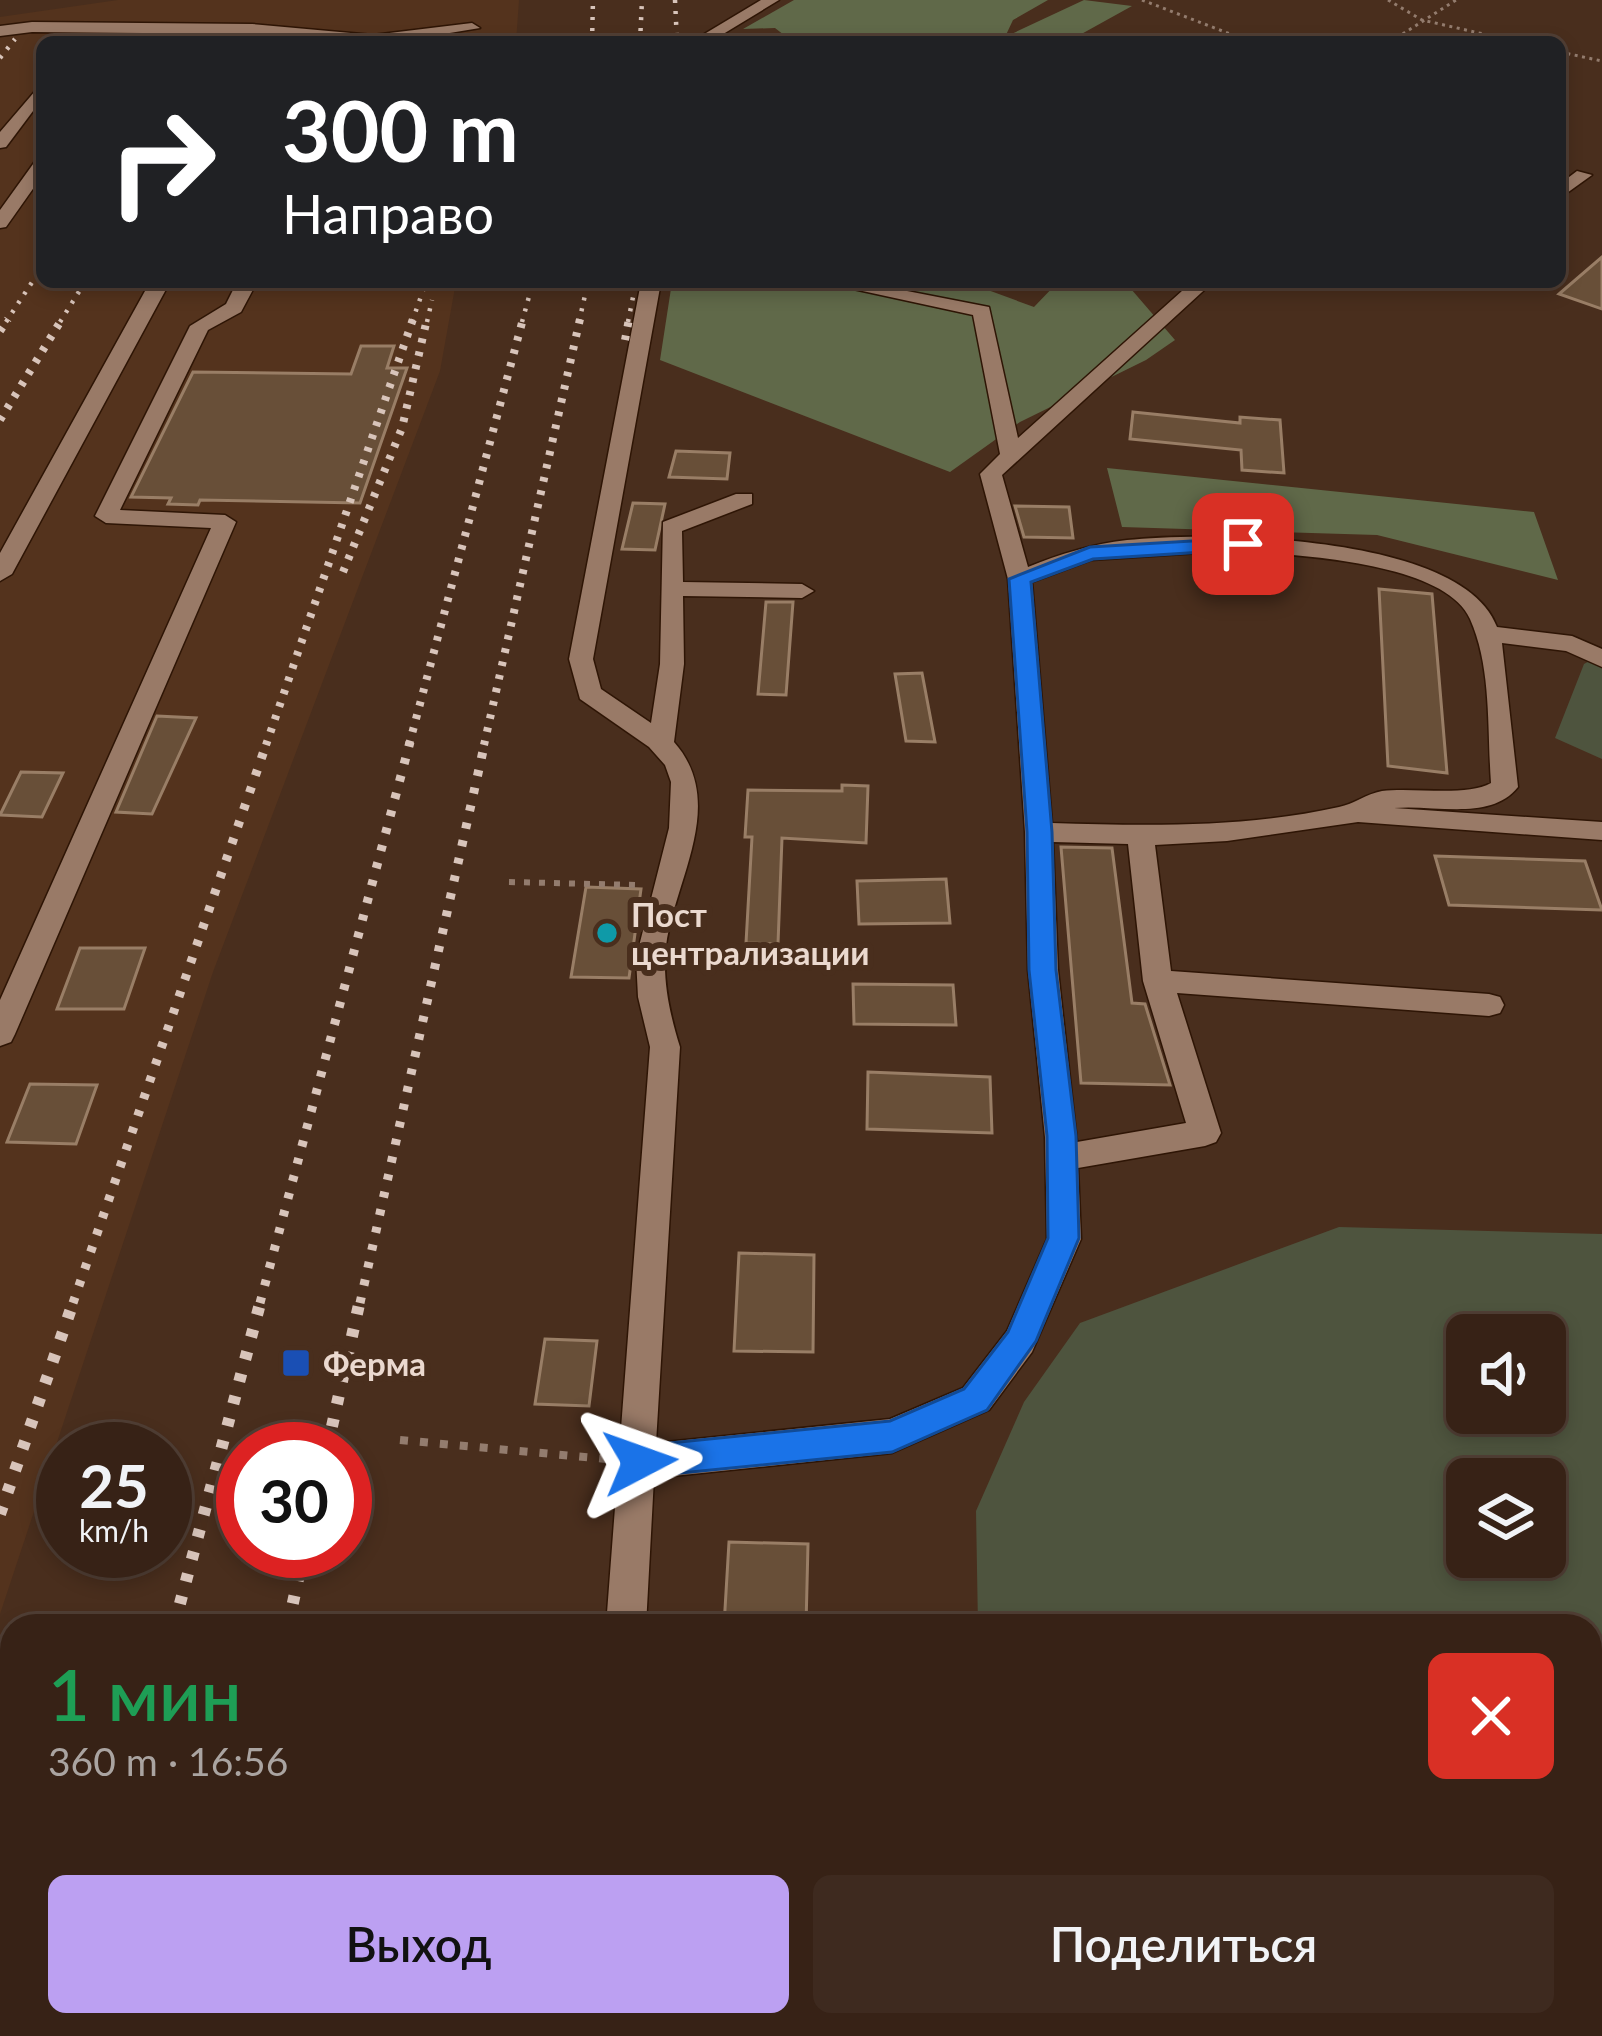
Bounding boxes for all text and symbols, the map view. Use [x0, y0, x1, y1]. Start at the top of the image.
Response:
text: 300 m [282, 79, 519, 180]
icon: right [84, 84, 240, 240]
text: Направо [282, 181, 494, 246]
pin [1192, 493, 1294, 595]
icon: arrive [1210, 511, 1276, 577]
place label: Пост централизации [631, 894, 869, 972]
marker: Пост централизации [594, 920, 620, 946]
map controls [1446, 1314, 1566, 1578]
button: sound [1446, 1314, 1566, 1434]
place label: Ферма [323, 1343, 426, 1383]
marker: Ферма [280, 1347, 312, 1379]
position arrow [577, 1399, 703, 1525]
speed limit sign: 30 [216, 1422, 372, 1578]
text: 25 [79, 1449, 149, 1521]
button: layers [1446, 1458, 1566, 1578]
text: km/h [79, 1512, 149, 1548]
text: 1 мин [48, 1650, 241, 1736]
button: close [1428, 1653, 1554, 1779]
text: 360 m · 16:56 [48, 1738, 288, 1784]
button: Выход [48, 1875, 789, 2013]
button: Поделиться [813, 1875, 1554, 2013]

